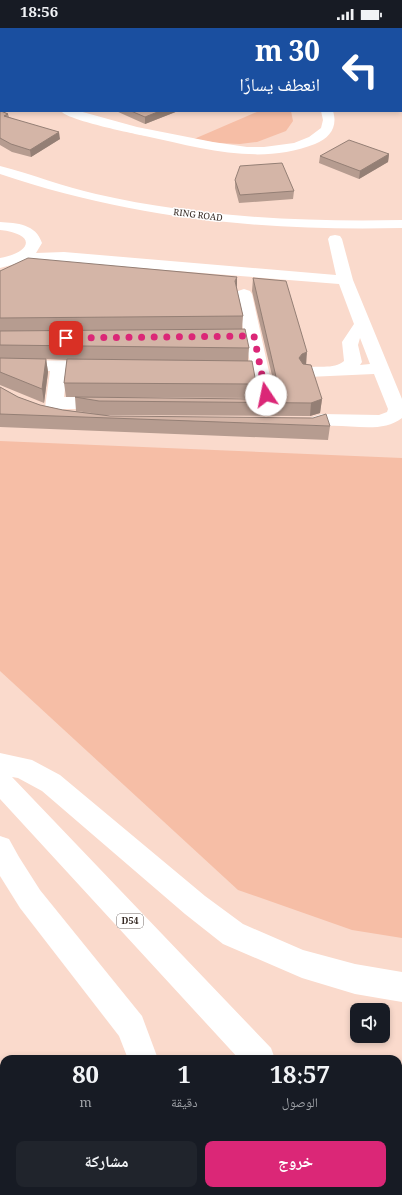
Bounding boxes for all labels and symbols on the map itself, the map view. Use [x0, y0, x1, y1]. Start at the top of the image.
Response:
street label: RING ROAD [172, 205, 224, 227]
pin [49, 321, 83, 355]
position arrow [245, 374, 287, 416]
road number: D54 [117, 914, 143, 928]

